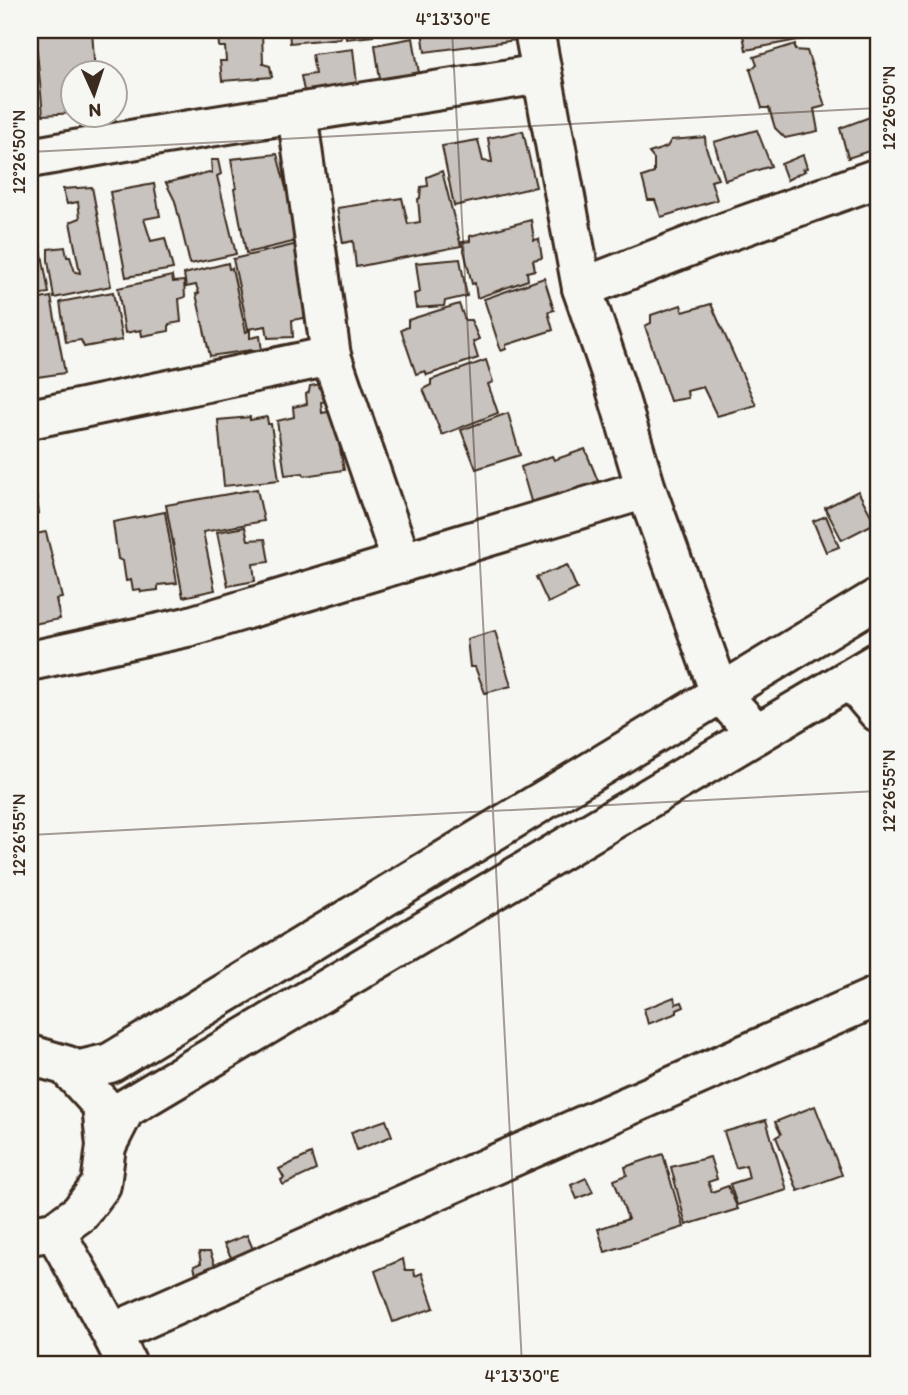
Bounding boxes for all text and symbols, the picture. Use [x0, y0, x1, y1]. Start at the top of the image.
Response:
text: 4°13'30"E [415, 8, 491, 30]
north arrow [60, 60, 130, 130]
text: 12°26'50"N [878, 66, 900, 150]
text: N [88, 99, 102, 122]
text: 12°26'50"N [8, 110, 30, 194]
text: 12°26'55"N [878, 749, 900, 833]
text: 12°26'55"N [8, 793, 30, 877]
text: 4°13'30"E [484, 1365, 560, 1387]

